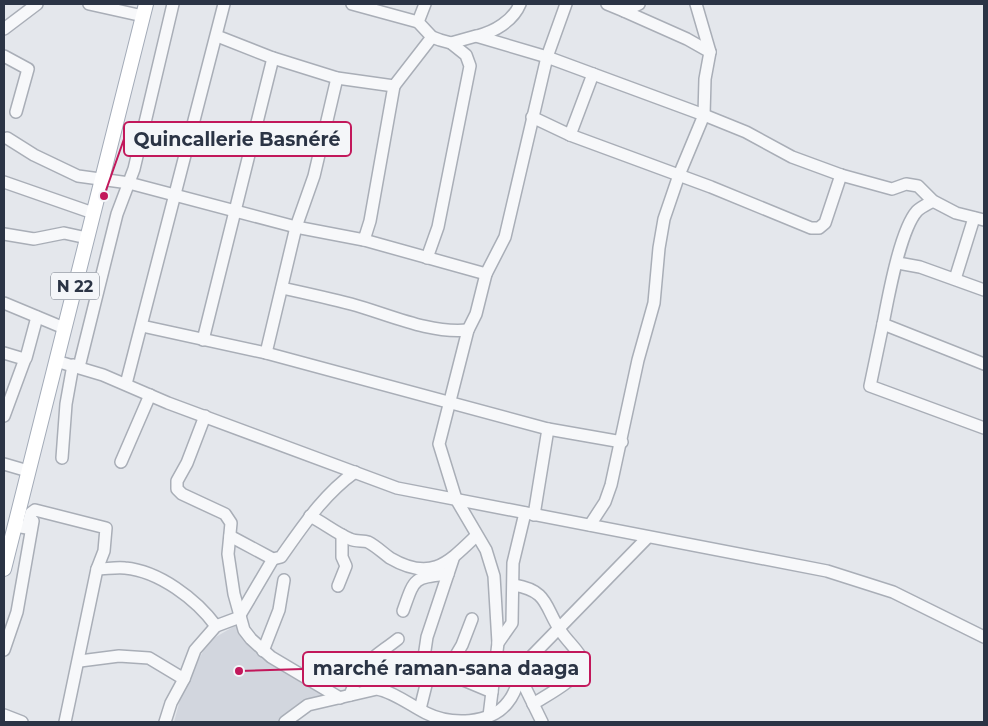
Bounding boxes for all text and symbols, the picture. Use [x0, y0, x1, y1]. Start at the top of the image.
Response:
callout: Quincallerie Basnéré [124, 122, 351, 156]
text: Quincallerie Basnéré [133, 128, 341, 151]
road number: N 22 [51, 272, 99, 300]
callout: marché raman-sana daaga [303, 652, 590, 686]
text: marché raman-sana daaga [313, 657, 579, 680]

